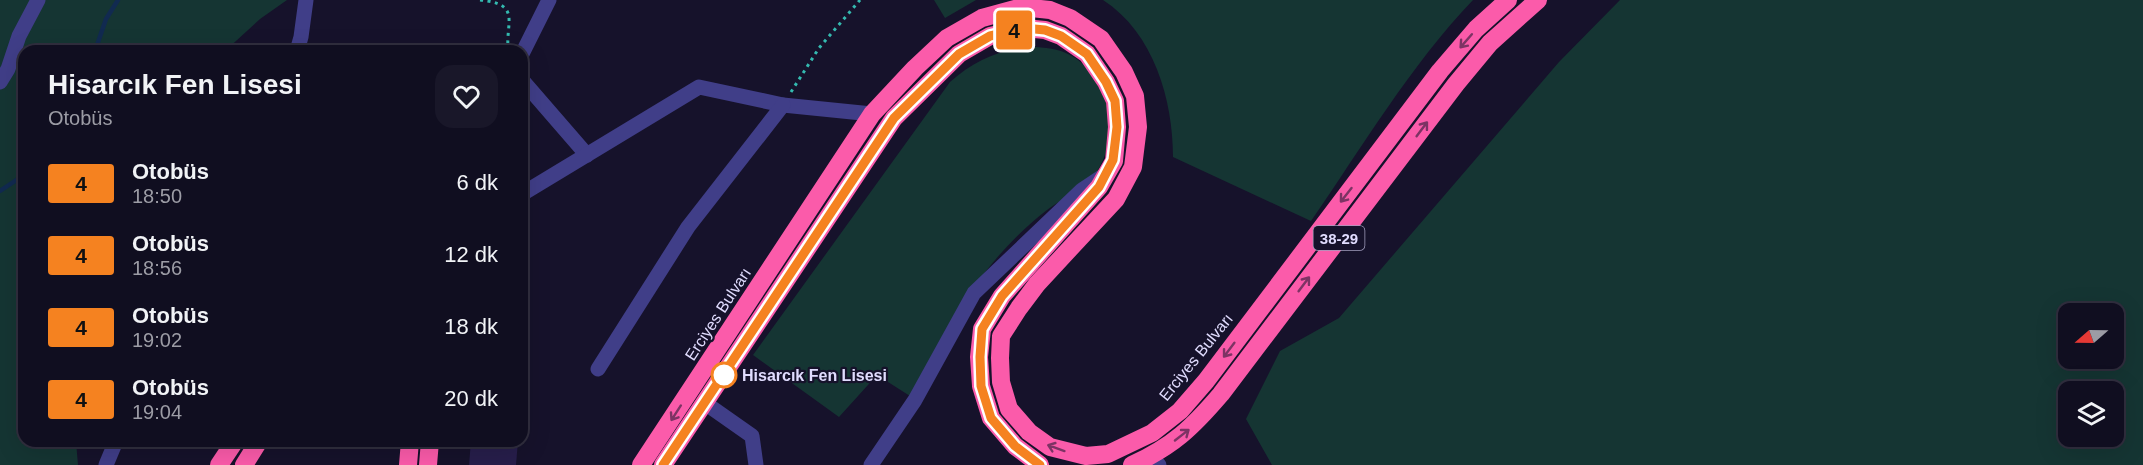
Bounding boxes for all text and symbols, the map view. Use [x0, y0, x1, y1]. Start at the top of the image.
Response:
line badge: 4 [994, 10, 1034, 50]
text: 4 [1008, 19, 1020, 42]
one-way arrow [1459, 33, 1473, 48]
button: heart [435, 65, 498, 128]
text: Hisarcık Fen Lisesi [48, 69, 302, 100]
text: Otobüs [48, 107, 112, 129]
one-way arrow [1416, 121, 1428, 137]
text: Otobüs [132, 159, 209, 184]
text: 6 dk [456, 170, 498, 195]
text: 4 [75, 172, 87, 195]
text: 18:50 [132, 185, 182, 207]
one-way arrow [1340, 187, 1353, 203]
road number: 38-29 [1314, 226, 1364, 250]
text: Otobüs [132, 231, 209, 256]
text: 12 dk [444, 242, 498, 267]
text: 4 [75, 244, 87, 267]
text: 18:56 [132, 257, 182, 279]
street label: Erciyes Bulvarı [682, 265, 754, 363]
one-way arrow [1298, 276, 1310, 292]
text: Otobüs [132, 303, 209, 328]
north arrow [2058, 303, 2124, 369]
map controls [2058, 303, 2124, 447]
street label: Erciyes Bulvarı [1156, 310, 1236, 404]
text: 18 dk [444, 314, 498, 339]
text: 4 [75, 316, 87, 339]
text: 19:02 [132, 329, 182, 351]
one-way arrow [1223, 342, 1235, 358]
marker: Hisarcık Fen Lisesi [711, 362, 737, 388]
place label: Hisarcık Fen Lisesi [742, 367, 887, 384]
text: Otobüs [132, 375, 209, 400]
button: layers [2058, 381, 2124, 447]
text: 20 dk [444, 386, 498, 411]
text: 4 [75, 388, 87, 411]
text: 19:04 [132, 401, 182, 423]
one-way arrow [669, 404, 682, 421]
one-way arrow [1173, 429, 1189, 442]
one-way arrow [1047, 441, 1065, 452]

